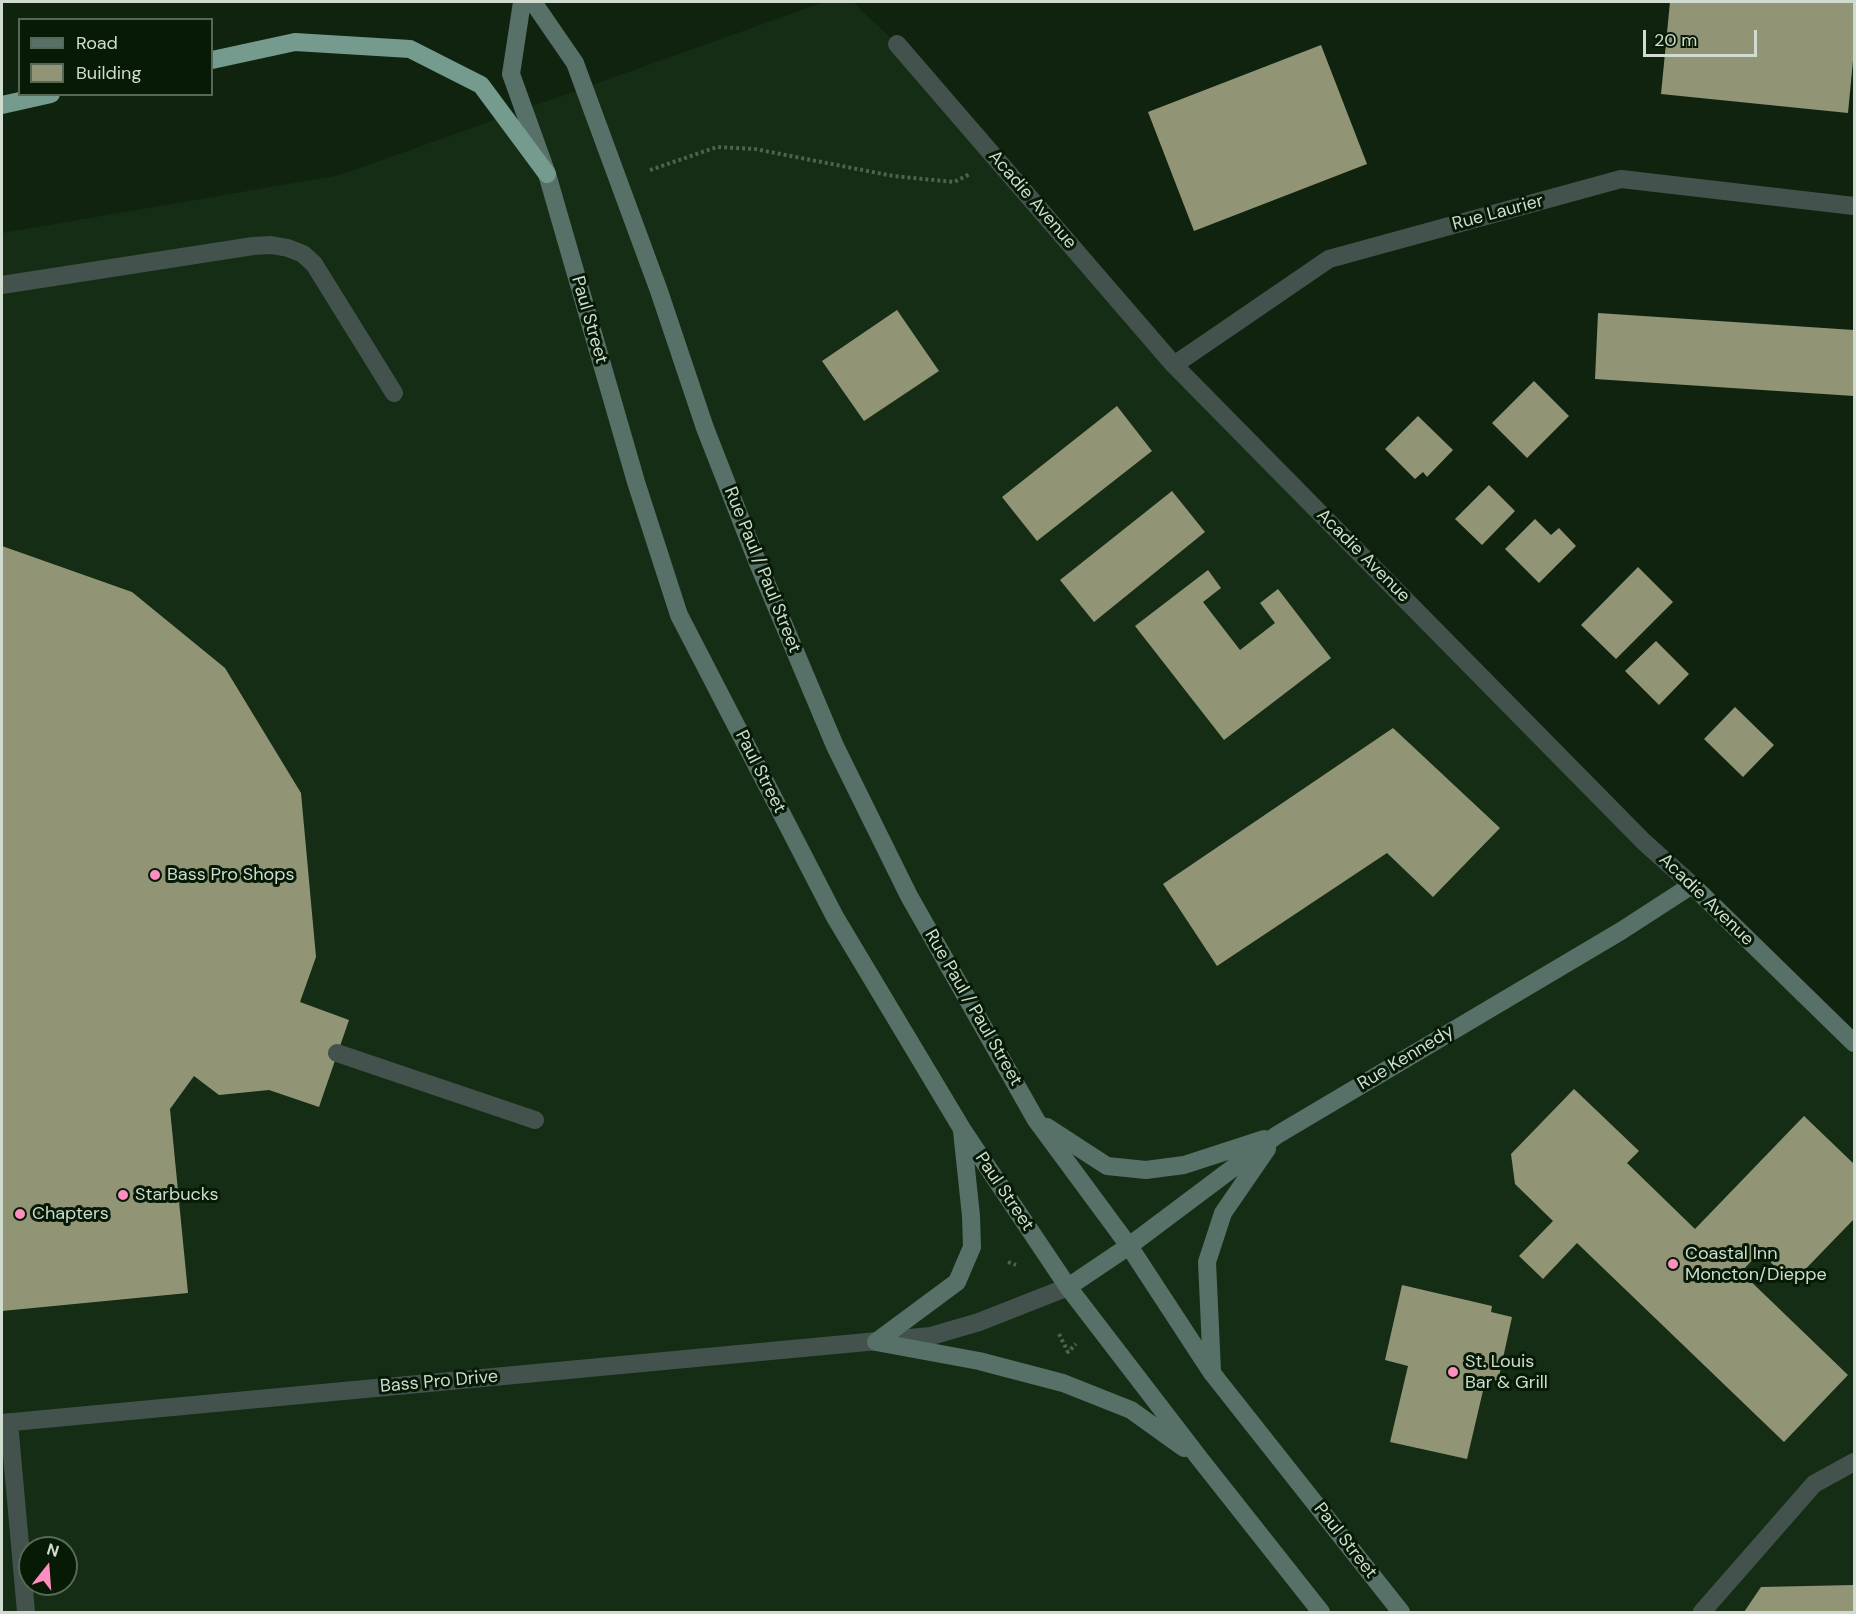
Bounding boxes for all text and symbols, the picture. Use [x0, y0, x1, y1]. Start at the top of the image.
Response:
legend [18, 18, 213, 96]
scale bar [1646, 18, 1760, 56]
text: 20 m [1654, 28, 1697, 52]
text: Road [76, 31, 118, 55]
text: Building [76, 61, 141, 85]
street label: Acadie Avenue [983, 146, 1081, 254]
street label: Rue Laurier [1450, 190, 1546, 236]
street label: Paul Street [566, 274, 612, 366]
street label: Rue Paul / Paul Street [719, 484, 805, 656]
street label: Acadie Avenue [1312, 505, 1414, 607]
street label: Paul Street [730, 727, 790, 817]
street label: Acadie Avenue [1654, 849, 1758, 951]
place label: Bass Pro Shops [167, 864, 294, 886]
marker: Bass Pro Shops [148, 868, 162, 882]
street label: Rue Paul / Paul Street [919, 926, 1027, 1090]
street label: Rue Kennedy [1354, 1021, 1458, 1095]
street label: Paul Street [970, 1149, 1038, 1235]
place label: Starbucks [135, 1184, 218, 1206]
marker: Starbucks [116, 1188, 130, 1202]
place label: Chapters [32, 1203, 109, 1225]
marker: Chapters [13, 1207, 27, 1221]
place label: Coastal Inn Moncton/Dieppe [1685, 1243, 1827, 1286]
marker: Coastal Inn Moncton/Dieppe [1666, 1257, 1680, 1271]
place label: St. Louis Bar & Grill [1465, 1351, 1548, 1394]
marker: St. Louis Bar & Grill [1446, 1365, 1460, 1379]
street label: Bass Pro Drive [379, 1366, 499, 1398]
street label: Paul Street [1309, 1499, 1381, 1583]
north arrow [18, 1536, 78, 1596]
text: N [44, 1538, 61, 1562]

